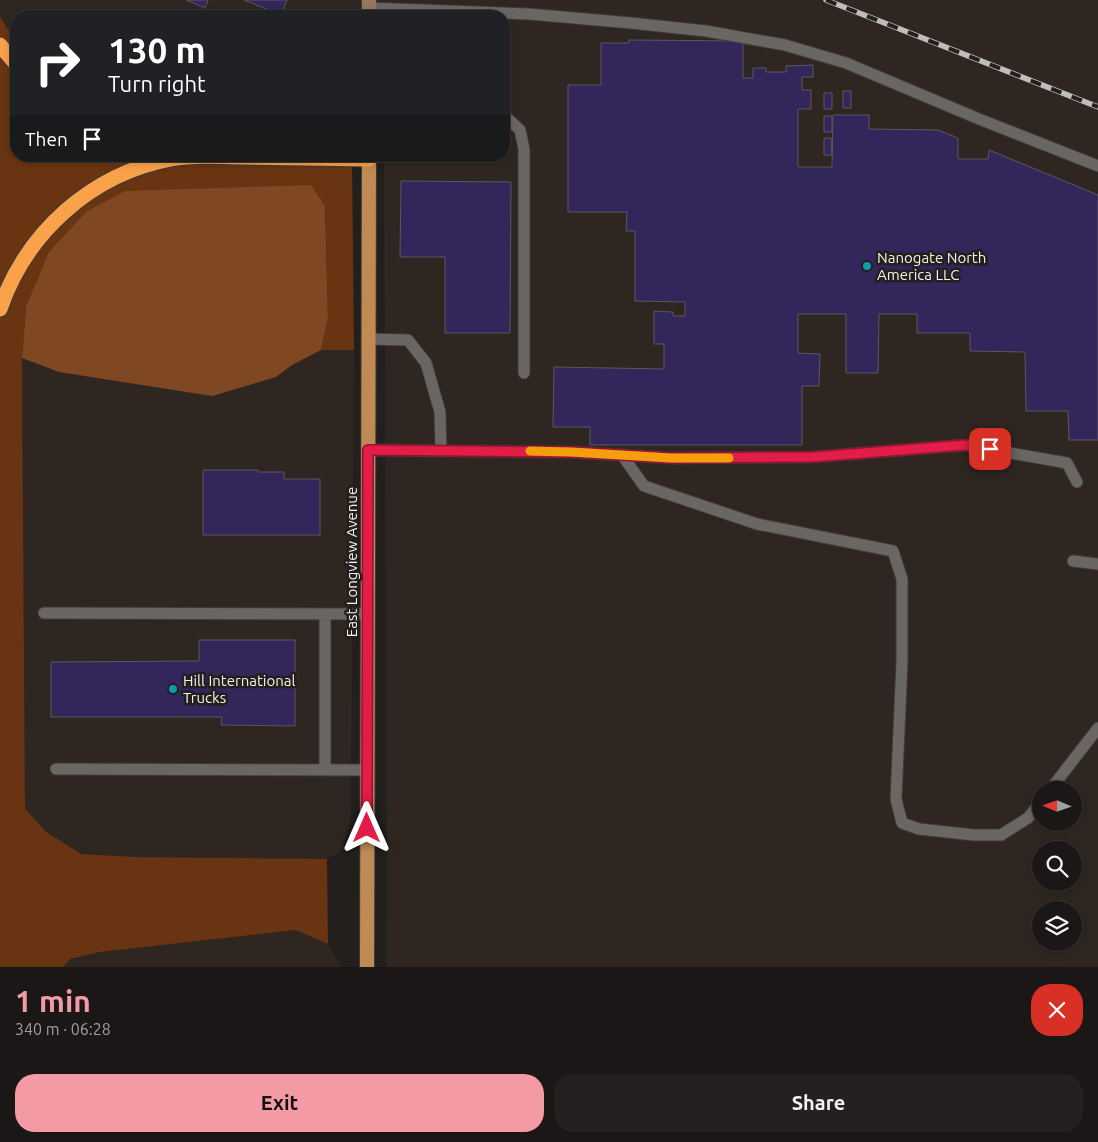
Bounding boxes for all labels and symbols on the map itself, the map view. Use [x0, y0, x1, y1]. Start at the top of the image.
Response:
place label: Nanogate North America LLC [877, 249, 986, 283]
marker: Nanogate North America LLC [861, 260, 873, 272]
pin [969, 428, 1011, 470]
street label: East Longview Avenue [343, 487, 360, 637]
place label: Hill International Trucks [183, 672, 295, 706]
marker: Hill International Trucks [167, 683, 179, 695]
north arrow [1032, 781, 1082, 831]
position arrow [340, 801, 392, 853]

